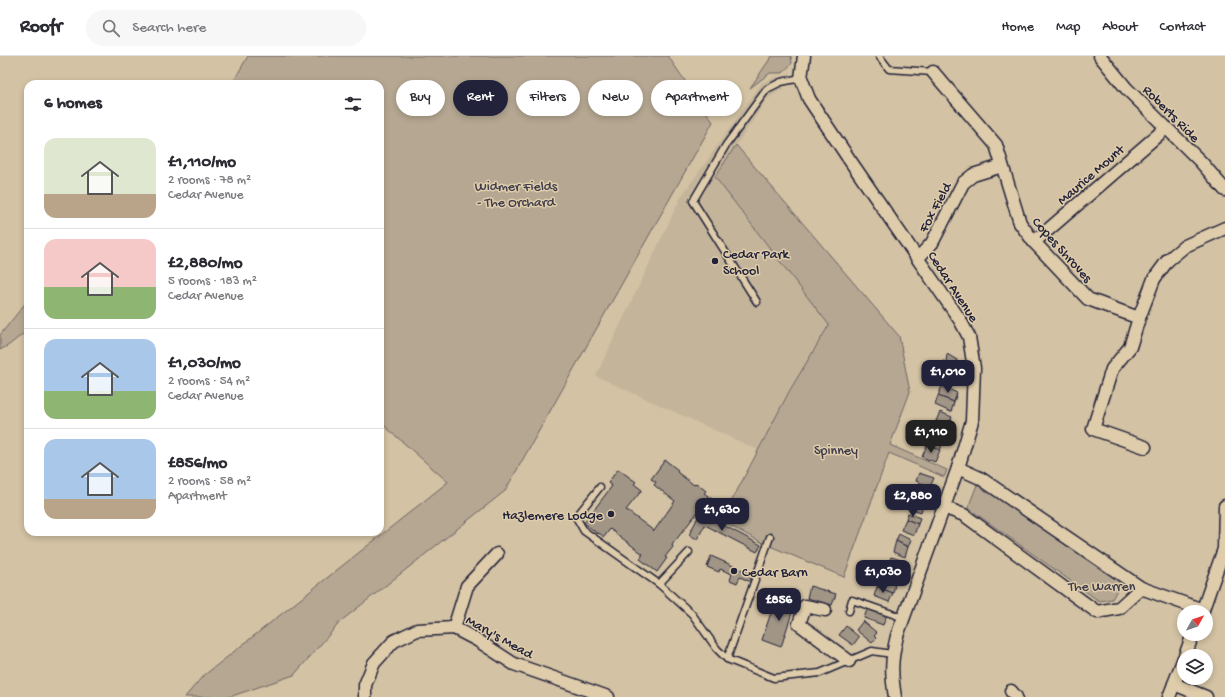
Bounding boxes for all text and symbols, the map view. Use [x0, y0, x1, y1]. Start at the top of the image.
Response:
search box [86, 10, 366, 46]
text: Roofr [20, 16, 62, 39]
icon: search [100, 17, 122, 39]
text: Search here [132, 19, 206, 37]
text: Home [1002, 19, 1034, 36]
text: Map [1056, 19, 1080, 36]
text: About [1102, 19, 1138, 36]
text: Contact [1160, 19, 1205, 36]
chip: Buy [396, 80, 445, 116]
chip: Rent [453, 80, 508, 116]
chip: Filters [516, 80, 580, 116]
chip: New [588, 80, 643, 116]
chip: Apartment [651, 80, 742, 116]
street label: Roberts Ride [1138, 83, 1203, 148]
icon: filters [342, 93, 364, 115]
text: 6 homes [44, 94, 102, 114]
street label: Maurice Mount [1055, 141, 1130, 210]
text: £1,110/mo [168, 153, 236, 173]
icon: home [76, 154, 124, 202]
text: 2 rooms · 78 m² [168, 173, 251, 188]
park label: Widmer Fields - The Orchard [475, 179, 558, 212]
street label: Fox Field [916, 179, 957, 237]
text: Cedar Avenue [168, 188, 243, 203]
street label: Copes Shroves [1027, 214, 1096, 288]
place label: Cedar Park School [723, 247, 791, 280]
street label: Cedar Avenue [923, 249, 982, 327]
text: £2,880/mo [168, 254, 242, 274]
icon: home [76, 255, 124, 303]
marker: Cedar Park School [710, 256, 720, 266]
text: 5 rooms · 183 m² [168, 274, 257, 289]
text: Cedar Avenue [168, 289, 243, 304]
text: £1,030/mo [168, 354, 241, 374]
icon: home [76, 355, 124, 403]
pin: £1,010 [915, 360, 981, 394]
text: £1,010 [930, 365, 966, 380]
text: 2 rooms · 54 m² [168, 374, 250, 389]
text: Cedar Avenue [168, 389, 243, 404]
pin: £1,110 [898, 420, 964, 454]
text: £1,110 [915, 425, 947, 440]
park label: Spinney [814, 443, 858, 460]
text: £856/mo [168, 454, 227, 474]
icon: home [76, 455, 124, 503]
text: 2 rooms · 58 m² [168, 474, 251, 489]
pin: £2,880 [880, 484, 946, 518]
text: Apartment [168, 489, 227, 504]
text: £2,880 [894, 489, 932, 504]
pin: £1,630 [689, 498, 755, 532]
text: £1,630 [704, 503, 740, 518]
place label: Hazlemere Lodge [502, 508, 604, 525]
marker: Hazlemere Lodge [606, 509, 616, 519]
pin: £1,030 [850, 560, 916, 594]
place label: Cedar Barn [742, 565, 808, 582]
text: £1,030 [865, 565, 901, 580]
marker: Cedar Barn [729, 566, 739, 576]
park label: The Warren [1068, 579, 1136, 596]
pin: £856 [755, 588, 803, 622]
text: £856 [766, 593, 792, 608]
north arrow [1177, 605, 1213, 641]
map controls [1177, 605, 1213, 685]
street label: Mary's Mead [462, 613, 537, 664]
button: layers [1177, 649, 1213, 685]

